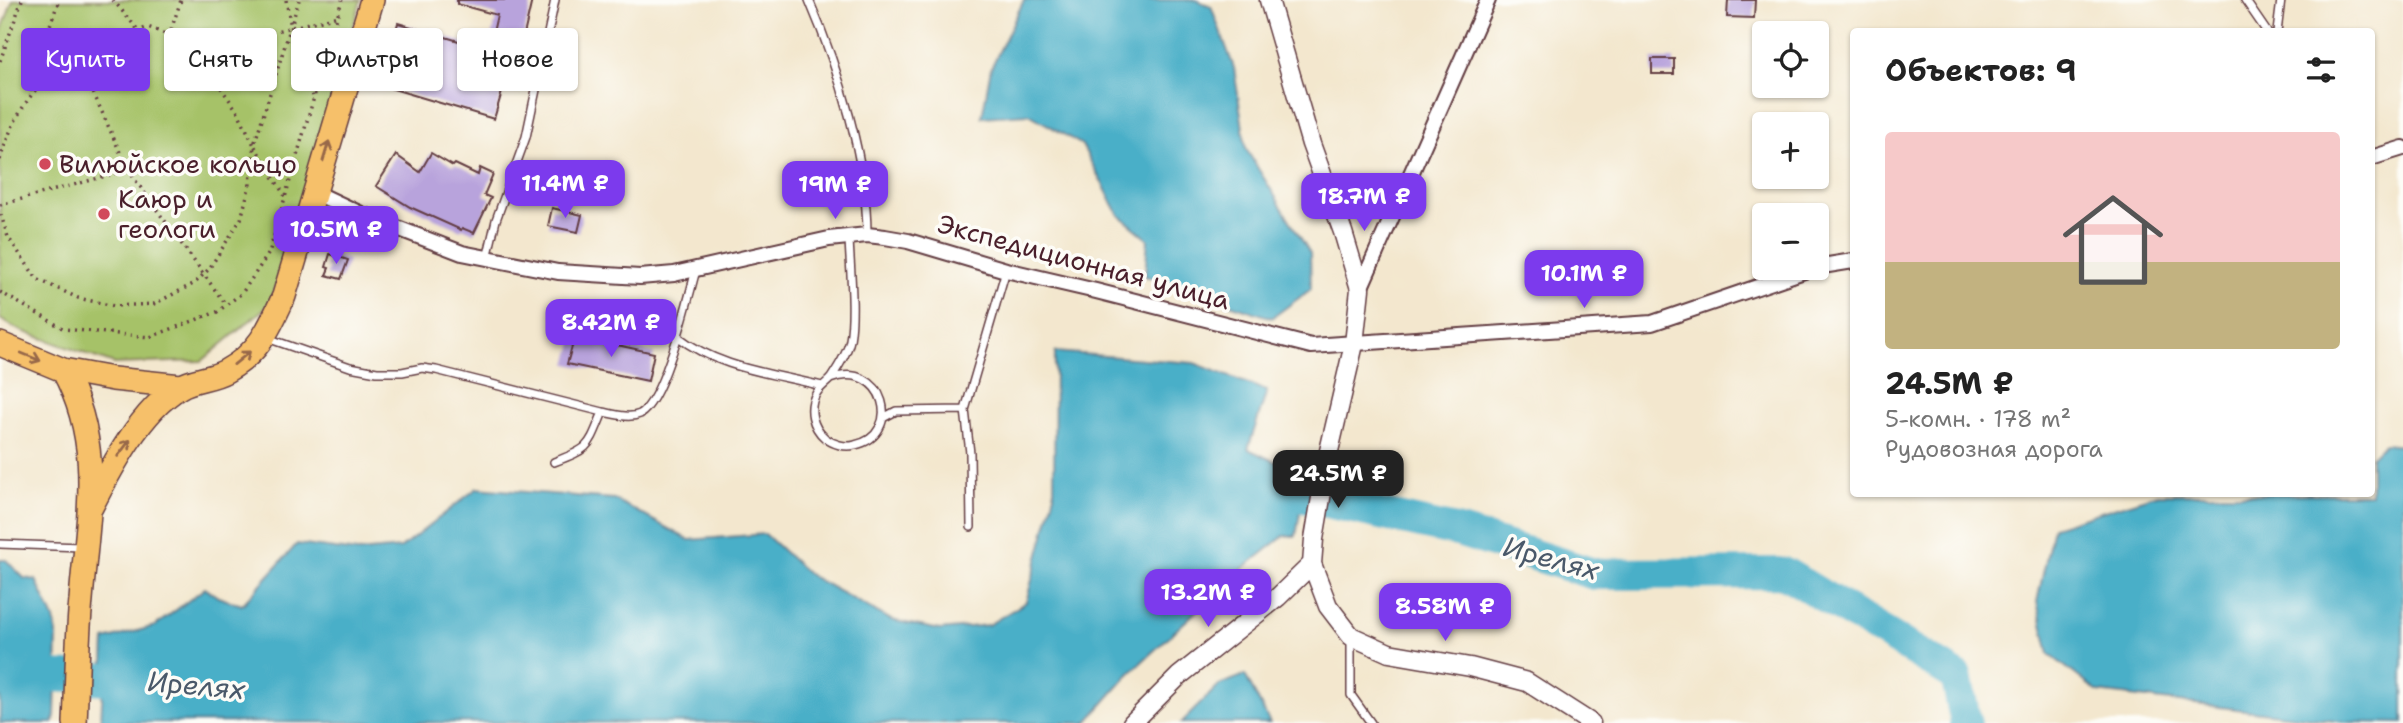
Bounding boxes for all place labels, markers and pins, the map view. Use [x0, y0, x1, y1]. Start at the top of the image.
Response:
place label: Вилюйское кольцо [59, 146, 297, 181]
marker: Вилюйское кольцо [37, 156, 53, 172]
pin: 11.4M ₽ [500, 160, 630, 220]
pin: 19M ₽ [786, 162, 884, 221]
pin: 18.7M ₽ [1299, 174, 1429, 233]
place label: Каюр и геологи [118, 181, 216, 246]
marker: Каюр и геологи [96, 206, 112, 222]
pin: 10.5M ₽ [271, 206, 401, 266]
pin: 10.1M ₽ [1519, 250, 1649, 310]
pin: 8.42M ₽ [546, 300, 676, 359]
pin: 24.5M ₽ [1273, 450, 1403, 510]
pin: 13.2M ₽ [1143, 570, 1273, 629]
pin: 8.58M ₽ [1380, 584, 1510, 643]

